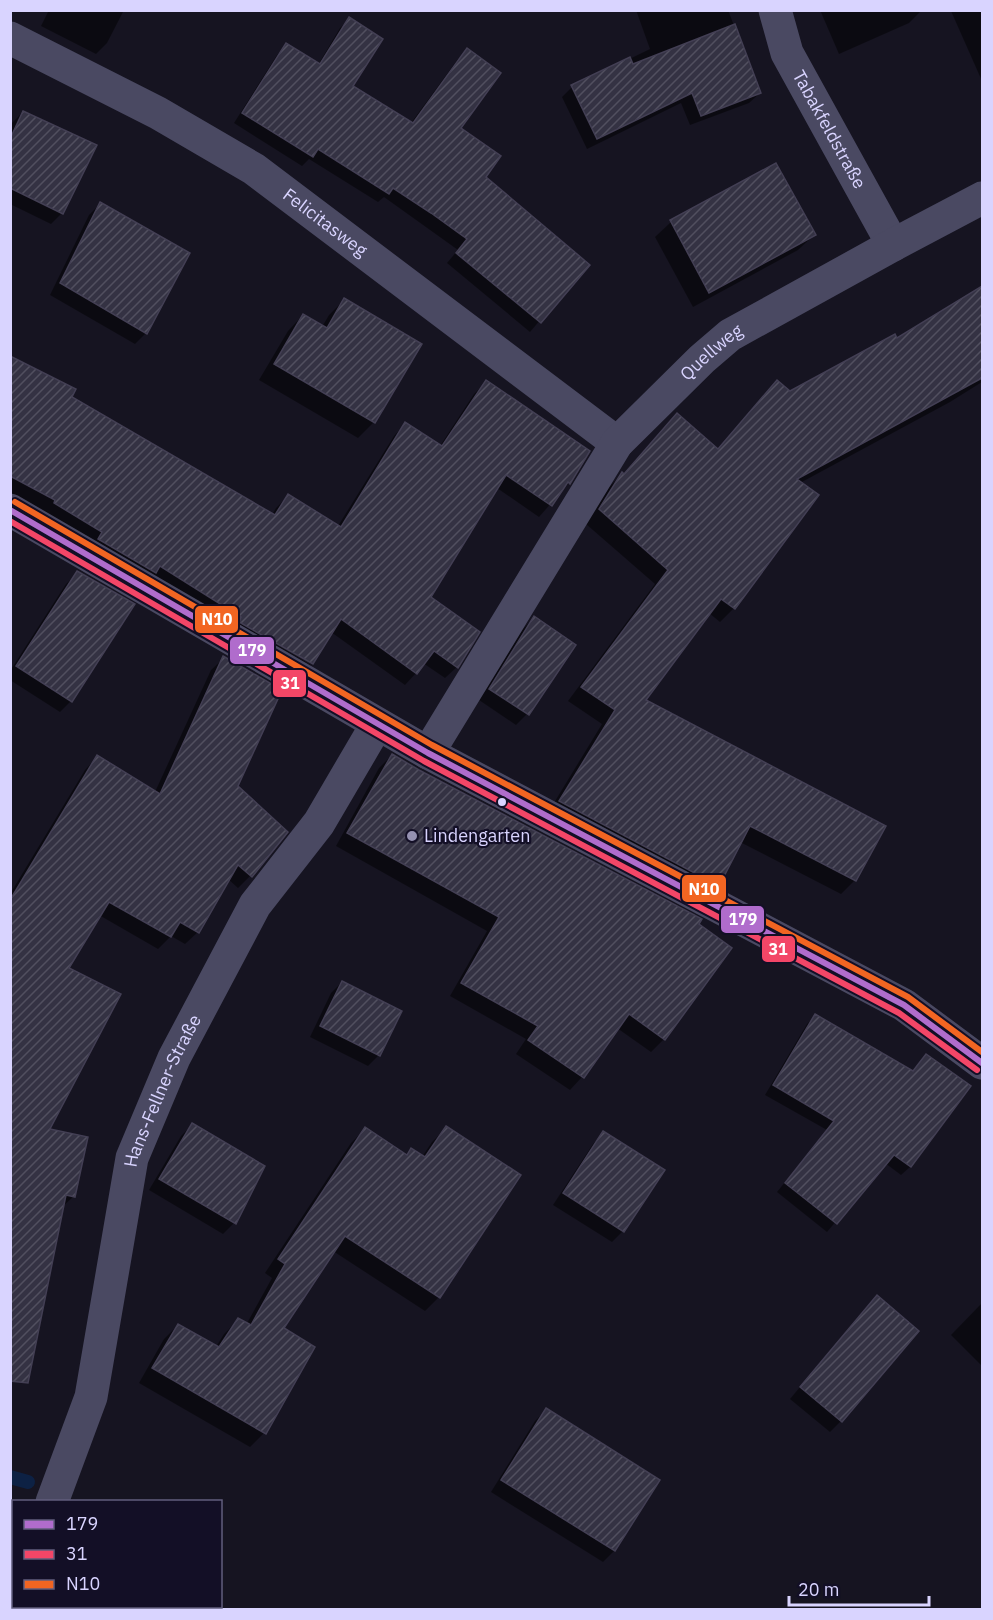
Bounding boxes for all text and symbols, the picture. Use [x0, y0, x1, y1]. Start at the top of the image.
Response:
street label: Tabakfeldstraße [788, 66, 872, 193]
street label: Felicitasweg [278, 183, 373, 262]
street label: Quellweg [675, 318, 747, 385]
line badge: N10 [194, 605, 239, 634]
text: N10 [202, 609, 233, 629]
line badge: 179 [229, 636, 275, 665]
text: 179 [238, 640, 266, 660]
line badge: 31 [272, 669, 307, 698]
text: 31 [280, 673, 300, 693]
unlabelled marker [496, 796, 508, 808]
place label: Lindengarten [424, 824, 530, 847]
marker: Lindengarten [405, 829, 419, 843]
line badge: N10 [681, 874, 727, 903]
text: N10 [689, 879, 720, 899]
line badge: 179 [720, 905, 765, 934]
text: 179 [729, 909, 757, 929]
line badge: 31 [761, 935, 796, 963]
text: 31 [768, 939, 788, 959]
street label: Hans-Fellner-Straße [119, 1010, 206, 1169]
legend [12, 1500, 222, 1608]
text: 179 [66, 1512, 98, 1535]
text: 31 [66, 1542, 88, 1565]
scale bar [789, 1569, 928, 1607]
text: N10 [66, 1572, 100, 1595]
text: 20 m [798, 1578, 840, 1601]

